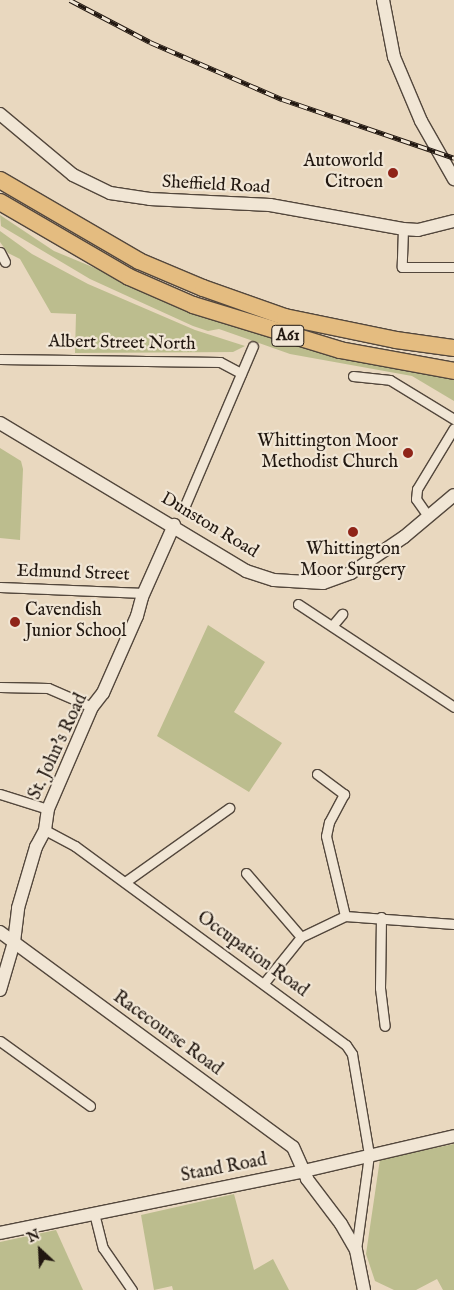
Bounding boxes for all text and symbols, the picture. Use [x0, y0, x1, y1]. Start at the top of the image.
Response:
place label: Autoworld Citroen [303, 152, 383, 194]
marker: Autoworld Citroen [387, 167, 399, 179]
street label: Sheffield Road [161, 172, 271, 200]
road number: A61 [270, 322, 306, 350]
street label: Albert Street North [48, 332, 196, 356]
place label: Whittington Moor Methodist Church [257, 432, 398, 474]
marker: Whittington Moor Methodist Church [402, 447, 414, 459]
street label: Dunston Road [156, 489, 262, 563]
marker: Whittington Moor Surgery [347, 526, 359, 538]
place label: Whittington Moor Surgery [300, 540, 406, 582]
street label: Edmund Street [16, 561, 130, 587]
place label: Cavendish Junior School [25, 601, 126, 644]
marker: Cavendish Junior School [9, 616, 21, 628]
street label: St. John's Road [25, 690, 93, 804]
street label: Occupation Road [192, 907, 312, 1003]
street label: Racecourse Road [108, 987, 226, 1081]
street label: Stand Road [179, 1150, 269, 1188]
north arrow [15, 1225, 65, 1275]
text: N [24, 1226, 43, 1247]

